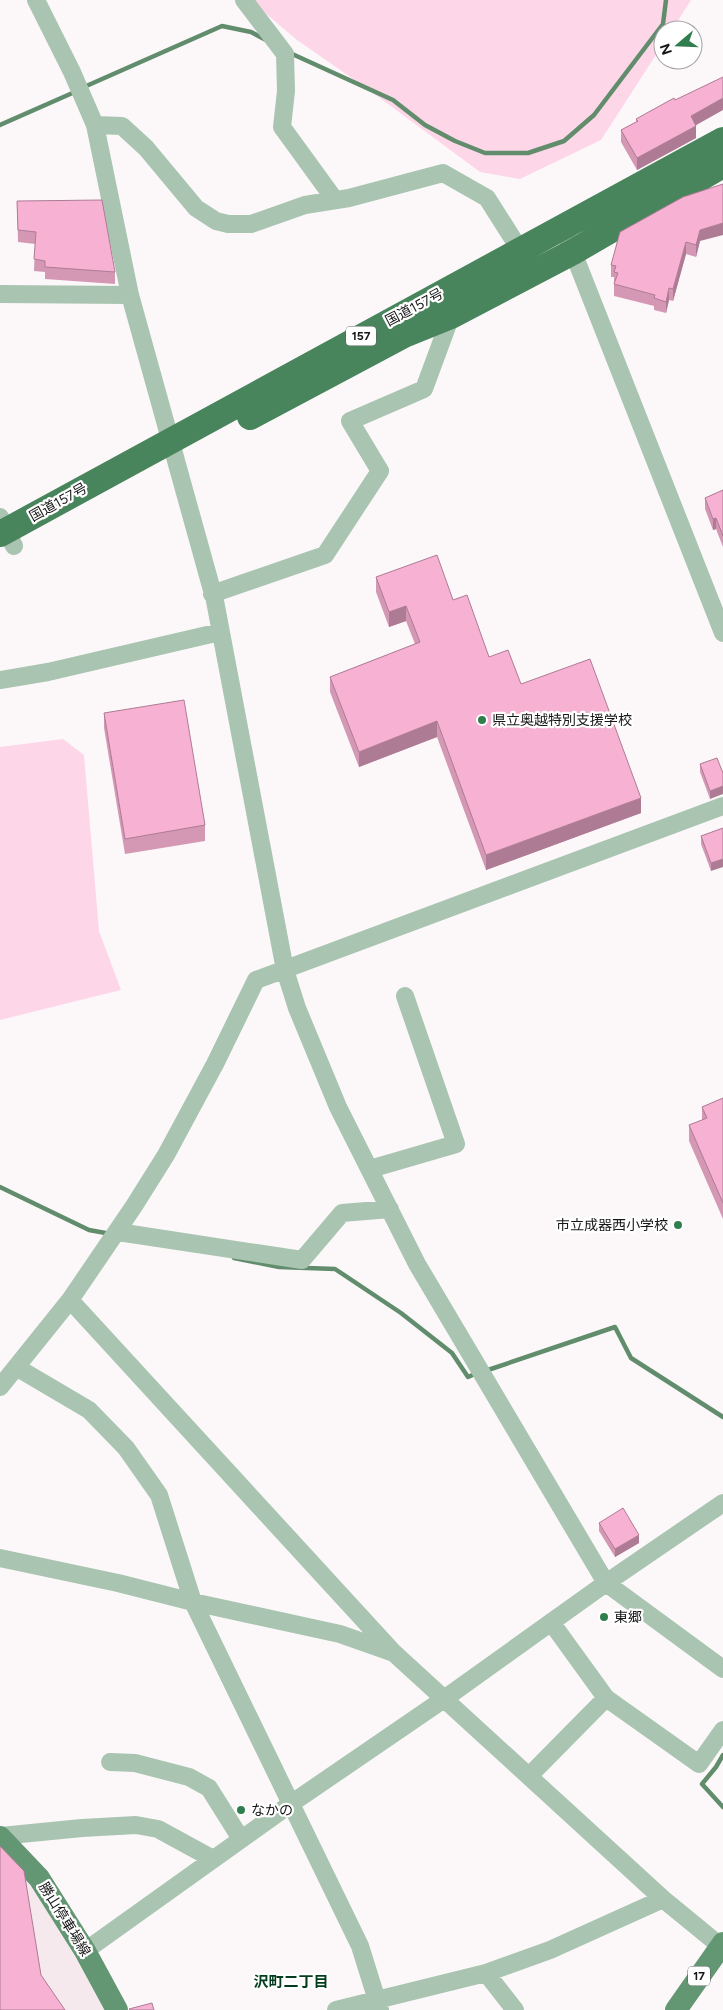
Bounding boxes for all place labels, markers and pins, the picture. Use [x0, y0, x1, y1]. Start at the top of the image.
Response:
place label: 県立奥越特別支援学校 [492, 712, 632, 729]
marker: 県立奥越特別支援学校 [476, 714, 488, 726]
place label: 市立成器西小学校 [556, 1217, 668, 1234]
marker: 市立成器西小学校 [672, 1219, 684, 1231]
place label: 東郷 [614, 1609, 642, 1626]
marker: 東郷 [598, 1611, 610, 1623]
place label: なかの [251, 1802, 293, 1819]
marker: なかの [235, 1804, 247, 1816]

